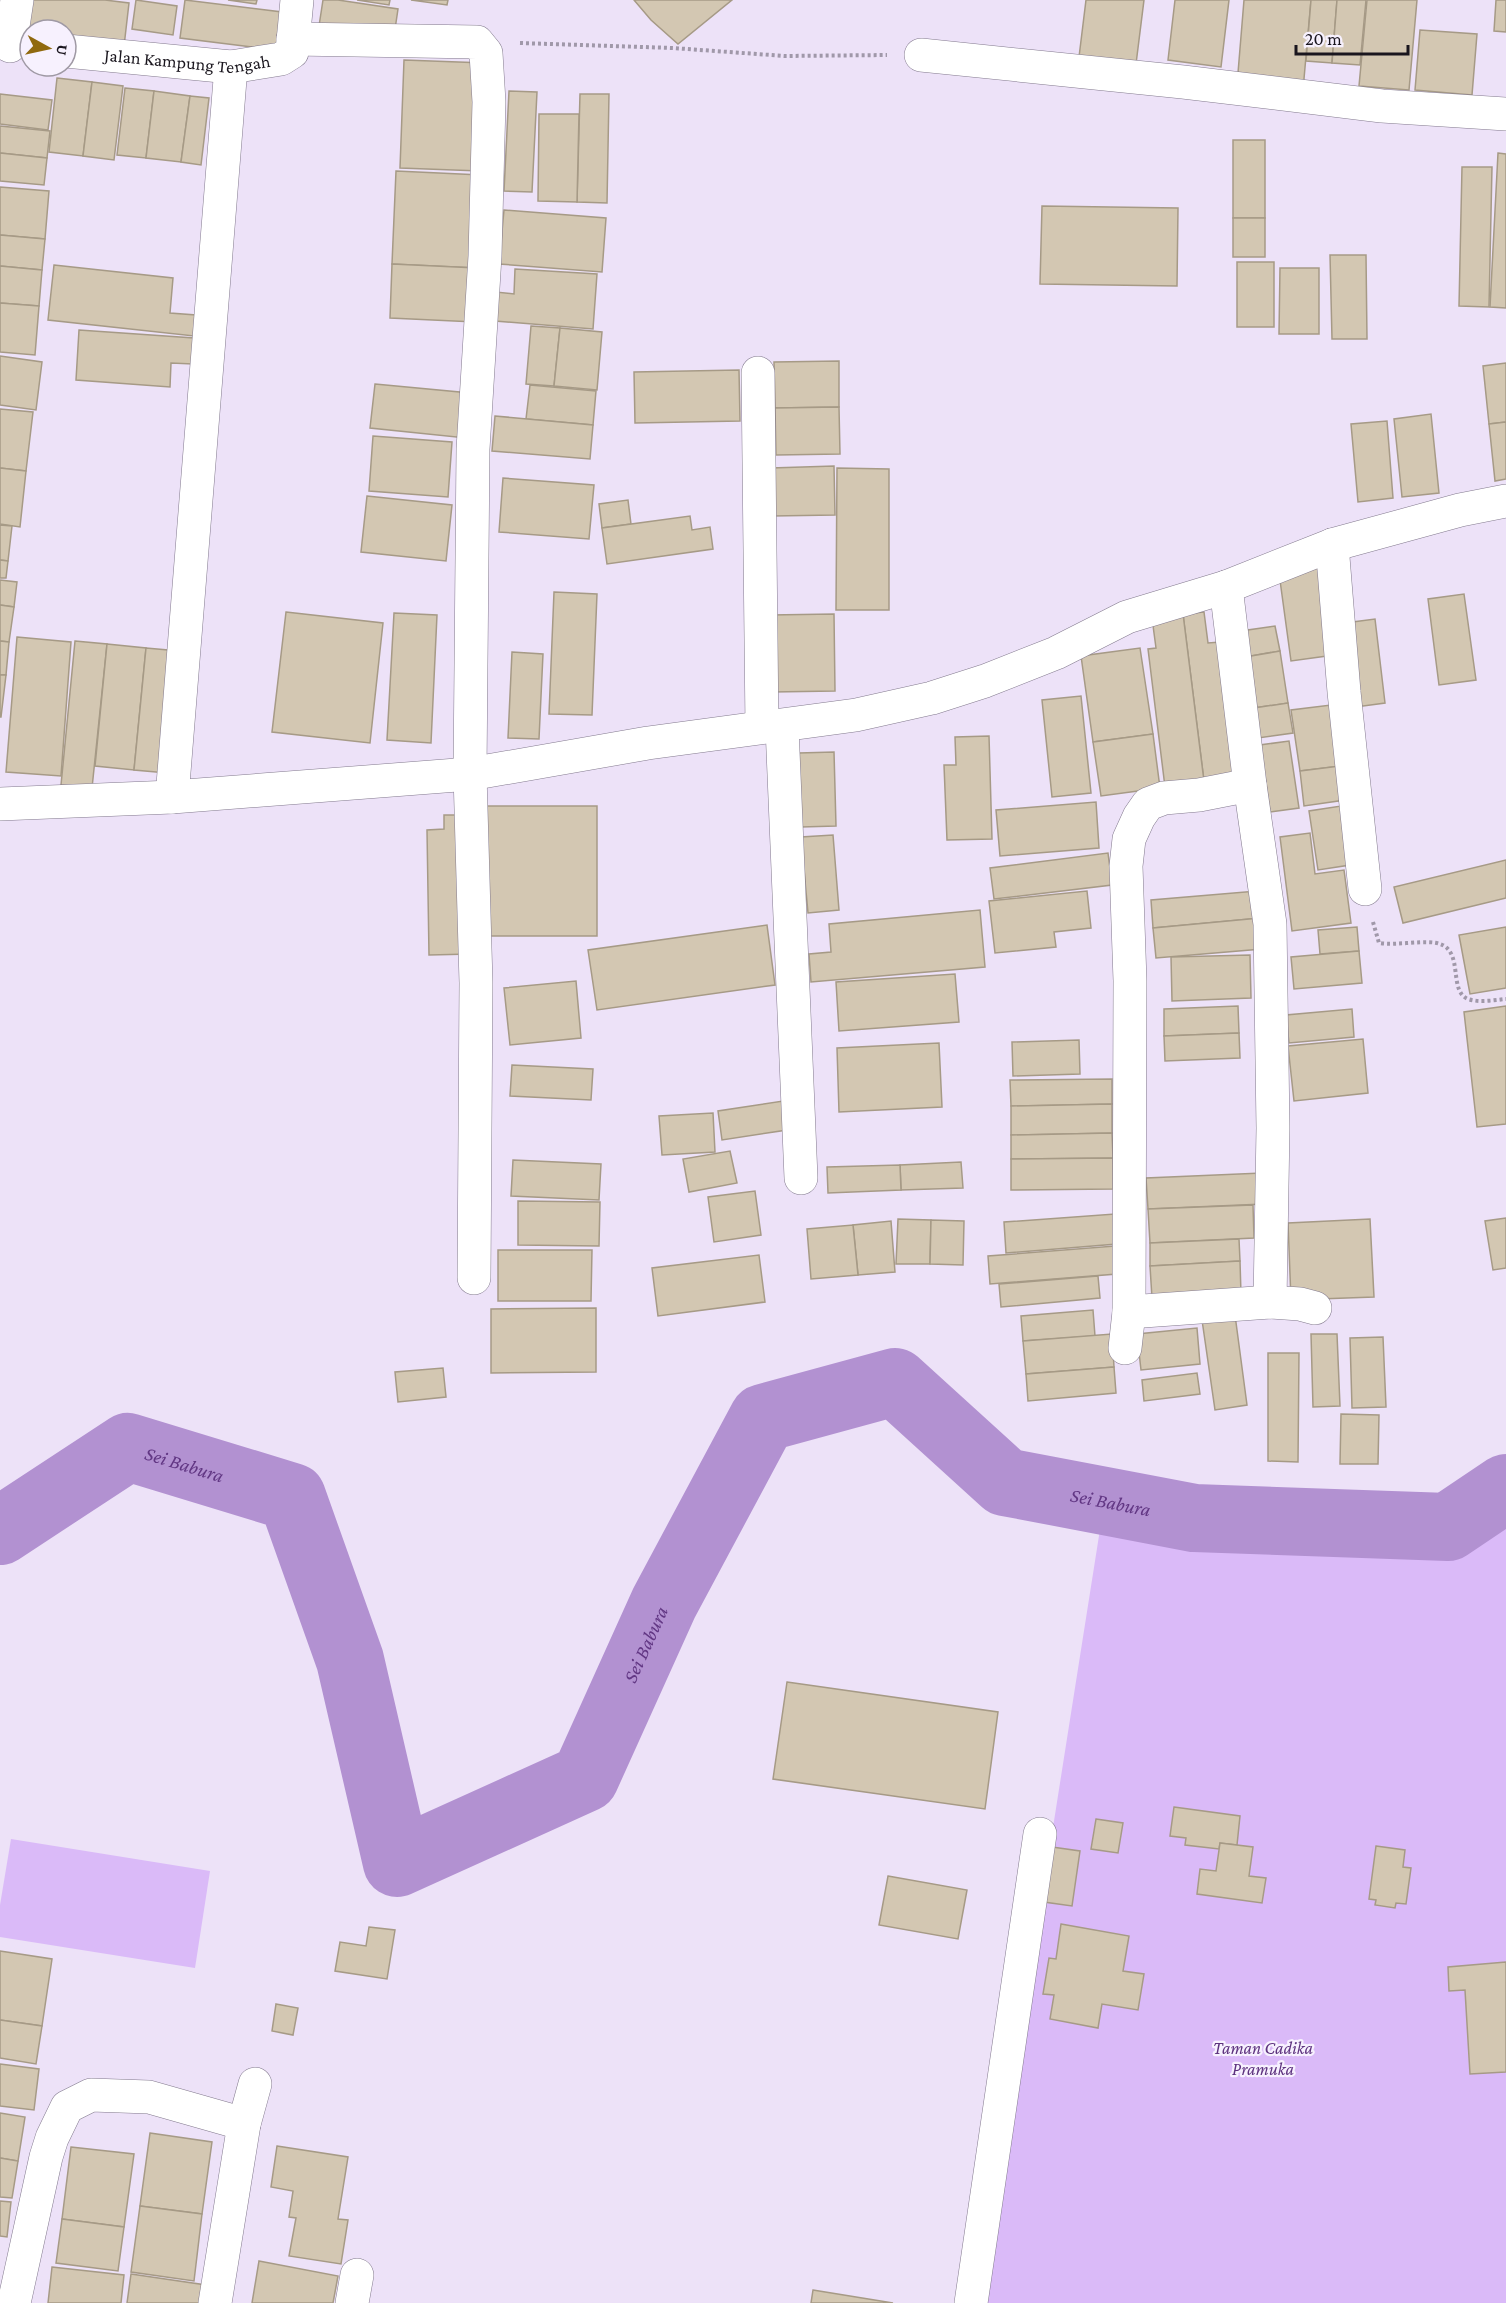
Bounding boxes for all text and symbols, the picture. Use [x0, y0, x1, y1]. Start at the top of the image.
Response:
north arrow [18, 18, 78, 78]
scale bar [1296, 18, 1408, 56]
text: 20 m [1305, 29, 1342, 49]
text: U [53, 43, 72, 57]
street label: Jalan Kampung Tengah [101, 45, 272, 77]
water label: Sei Babura [142, 1442, 226, 1487]
water label: Sei Babura [1069, 1484, 1153, 1521]
water label: Sei Babura [619, 1603, 672, 1686]
park label: Taman Cadika Pramuka [1213, 2038, 1314, 2079]

